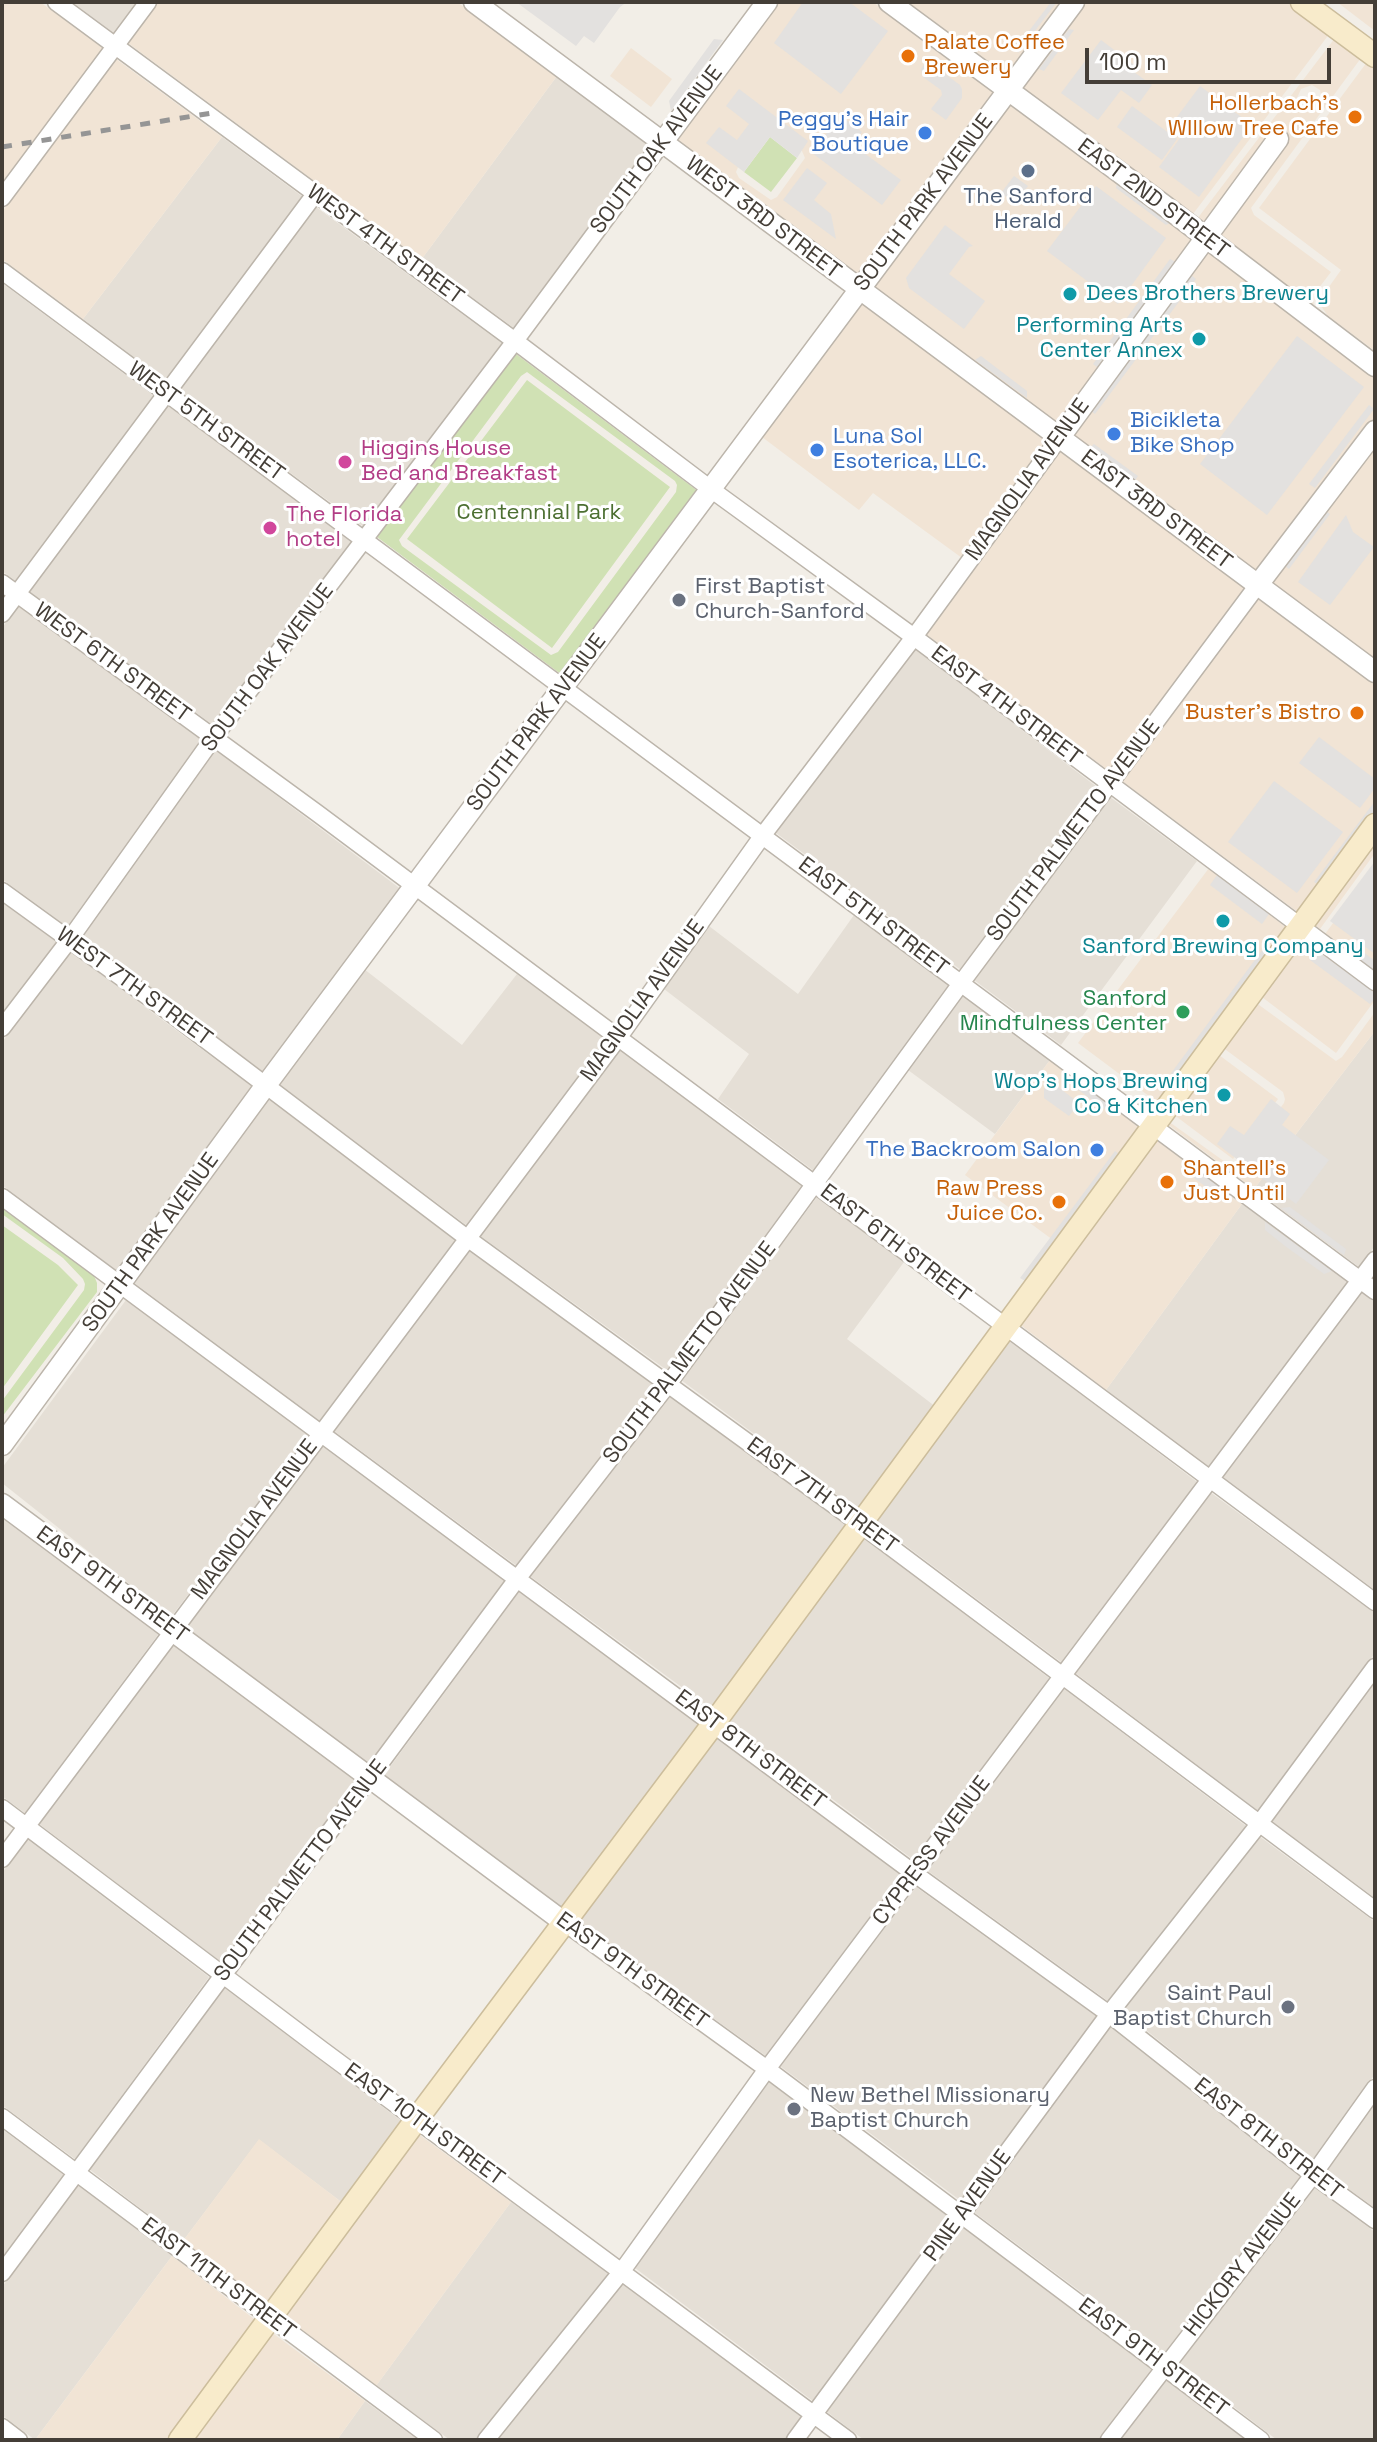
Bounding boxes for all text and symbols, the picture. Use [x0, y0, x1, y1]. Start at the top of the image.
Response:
place label: Palate Coffee Brewery [924, 30, 1065, 82]
scale bar [1089, 32, 1335, 82]
text: 100 m [1099, 46, 1167, 77]
marker: Palate Coffee Brewery [899, 47, 917, 65]
street label: SOUTH OAK AVENUE [585, 61, 729, 239]
place label: Hollerbach's WIllow Tree Cafe [1168, 91, 1339, 142]
place label: Peggy's Hair Boutique [778, 107, 909, 158]
marker: Hollerbach's WIllow Tree Cafe [1346, 108, 1364, 126]
street label: SOUTH PARK AVENUE [849, 109, 999, 297]
marker: Peggy's Hair Boutique [916, 124, 934, 142]
street label: EAST 2ND STREET [1072, 133, 1234, 265]
street label: WEST 3RD STREET [680, 151, 846, 285]
marker: The Sanford Herald [1019, 162, 1037, 180]
street label: WEST 4TH STREET [302, 179, 468, 311]
place label: The Sanford Herald [963, 184, 1093, 236]
place label: Dees Brothers Brewery [1086, 281, 1329, 307]
marker: Dees Brothers Brewery [1061, 285, 1079, 303]
place label: Performing Arts Center Annex [1016, 313, 1183, 364]
marker: Performing Arts Center Annex [1190, 330, 1208, 348]
street label: WEST 5TH STREET [123, 356, 289, 488]
street label: MAGNOLIA AVENUE [960, 394, 1096, 566]
place label: Bicikleta Bike Shop [1130, 408, 1235, 460]
place label: Luna Sol Esoterica, LLC. [833, 424, 987, 476]
marker: Bicikleta Bike Shop [1105, 425, 1123, 443]
place label: Higgins House Bed and Breakfast [361, 436, 558, 488]
marker: Luna Sol Esoterica, LLC. [808, 441, 826, 459]
street label: EAST 3RD STREET [1075, 445, 1237, 575]
marker: Higgins House Bed and Breakfast [336, 453, 354, 471]
park label: Centennial Park [457, 500, 621, 526]
place label: The Florida hotel [286, 502, 402, 554]
marker: The Florida hotel [261, 519, 279, 537]
place label: First Baptist Church-Sanford [695, 574, 865, 626]
street label: SOUTH OAK AVENUE [196, 579, 340, 757]
marker: First Baptist Church-Sanford [670, 591, 688, 609]
street label: WEST 6TH STREET [29, 597, 195, 729]
street label: SOUTH PARK AVENUE [462, 629, 612, 817]
street label: EAST 4TH STREET [925, 641, 1087, 771]
place label: Buster's Bistro [1185, 700, 1341, 726]
marker: Buster's Bistro [1348, 704, 1366, 722]
street label: SOUTH PALMETTO AVENUE [982, 715, 1166, 947]
street label: EAST 5TH STREET [793, 852, 953, 982]
marker: Sanford Brewing Company [1214, 912, 1232, 930]
street label: MAGNOLIA AVENUE [575, 915, 711, 1087]
street label: WEST 7TH STREET [51, 922, 217, 1052]
place label: Sanford Brewing Company [1082, 934, 1364, 960]
place label: Sanford Mindfulness Center [960, 986, 1167, 1038]
marker: Sanford Mindfulness Center [1174, 1003, 1192, 1021]
place label: Wop's Hops Brewing Co & Kitchen [994, 1069, 1208, 1120]
marker: Wop's Hops Brewing Co & Kitchen [1215, 1086, 1233, 1104]
place label: The Backroom Salon [866, 1137, 1081, 1163]
marker: The Backroom Salon [1088, 1141, 1106, 1159]
street label: SOUTH PARK AVENUE [77, 1148, 225, 1338]
place label: Shantell's Just Until [1183, 1156, 1286, 1208]
marker: Shantell's Just Until [1158, 1173, 1176, 1191]
place label: Raw Press Juice Co. [936, 1176, 1043, 1228]
street label: EAST 6TH STREET [815, 1179, 975, 1309]
marker: Raw Press Juice Co. [1050, 1193, 1068, 1211]
street label: SOUTH PALMETTO AVENUE [598, 1237, 782, 1469]
street label: EAST 7TH STREET [741, 1432, 903, 1560]
street label: MAGNOLIA AVENUE [186, 1435, 324, 1605]
street label: EAST 9TH STREET [31, 1521, 193, 1649]
street label: EAST 8TH STREET [670, 1685, 830, 1815]
street label: SOUTH PALMETTO AVENUE [209, 1755, 393, 1987]
street label: CYPRESS AVENUE [867, 1771, 997, 1931]
street label: EAST 9TH STREET [551, 1907, 713, 2035]
place label: Saint Paul Baptist Church [1113, 1981, 1272, 2032]
marker: Saint Paul Baptist Church [1279, 1998, 1297, 2016]
street label: EAST 10TH STREET [339, 2058, 509, 2192]
street label: EAST 8TH STREET [1188, 2073, 1348, 2205]
place label: New Bethel Missionary Baptist Church [810, 2083, 1050, 2134]
marker: New Bethel Missionary Baptist Church [785, 2100, 803, 2118]
street label: PINE AVENUE [919, 2145, 1017, 2267]
street label: HICKORY AVENUE [1179, 2188, 1307, 2342]
street label: EAST 11TH STREET [136, 2212, 300, 2346]
street label: EAST 9TH STREET [1073, 2293, 1233, 2423]

